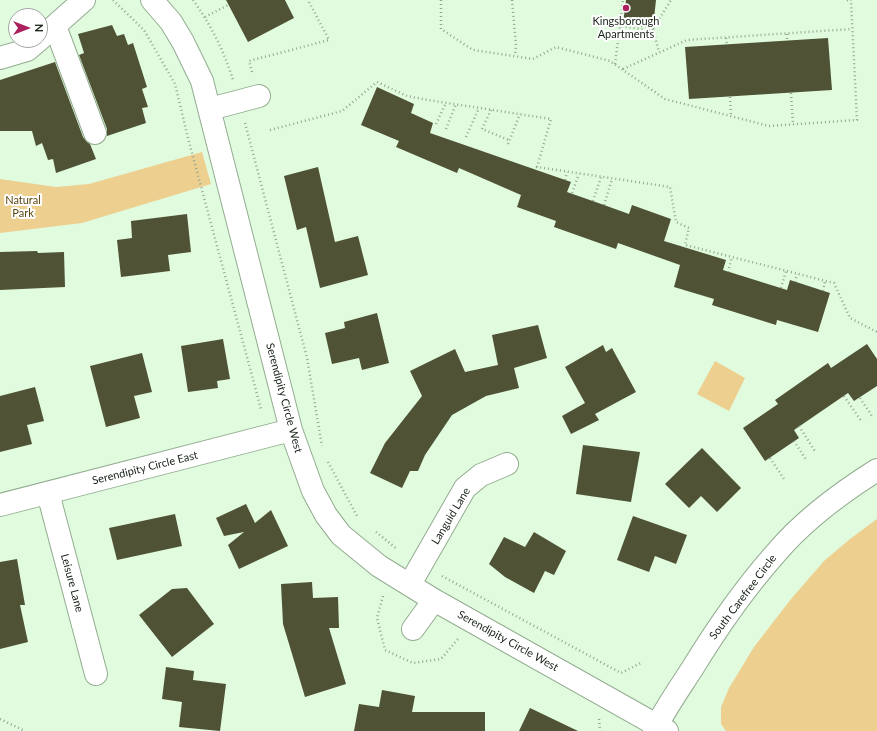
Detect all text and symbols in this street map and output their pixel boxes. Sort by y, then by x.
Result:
marker: Kingsborough Apartments [621,3,631,13]
north arrow [8,8,48,48]
place label: Kingsborough Apartments [593,14,659,40]
text: N [33,24,46,32]
park label: Natural Park [5,193,41,219]
street label: Serendipity Circle West [263,342,305,454]
street label: Serendipity Circle East [91,449,199,487]
street label: Languid Lane [429,485,473,547]
street label: Leisure Lane [58,552,86,614]
street label: South Carefree Circle [707,552,779,642]
street label: Serendipity Circle West [455,608,561,674]

